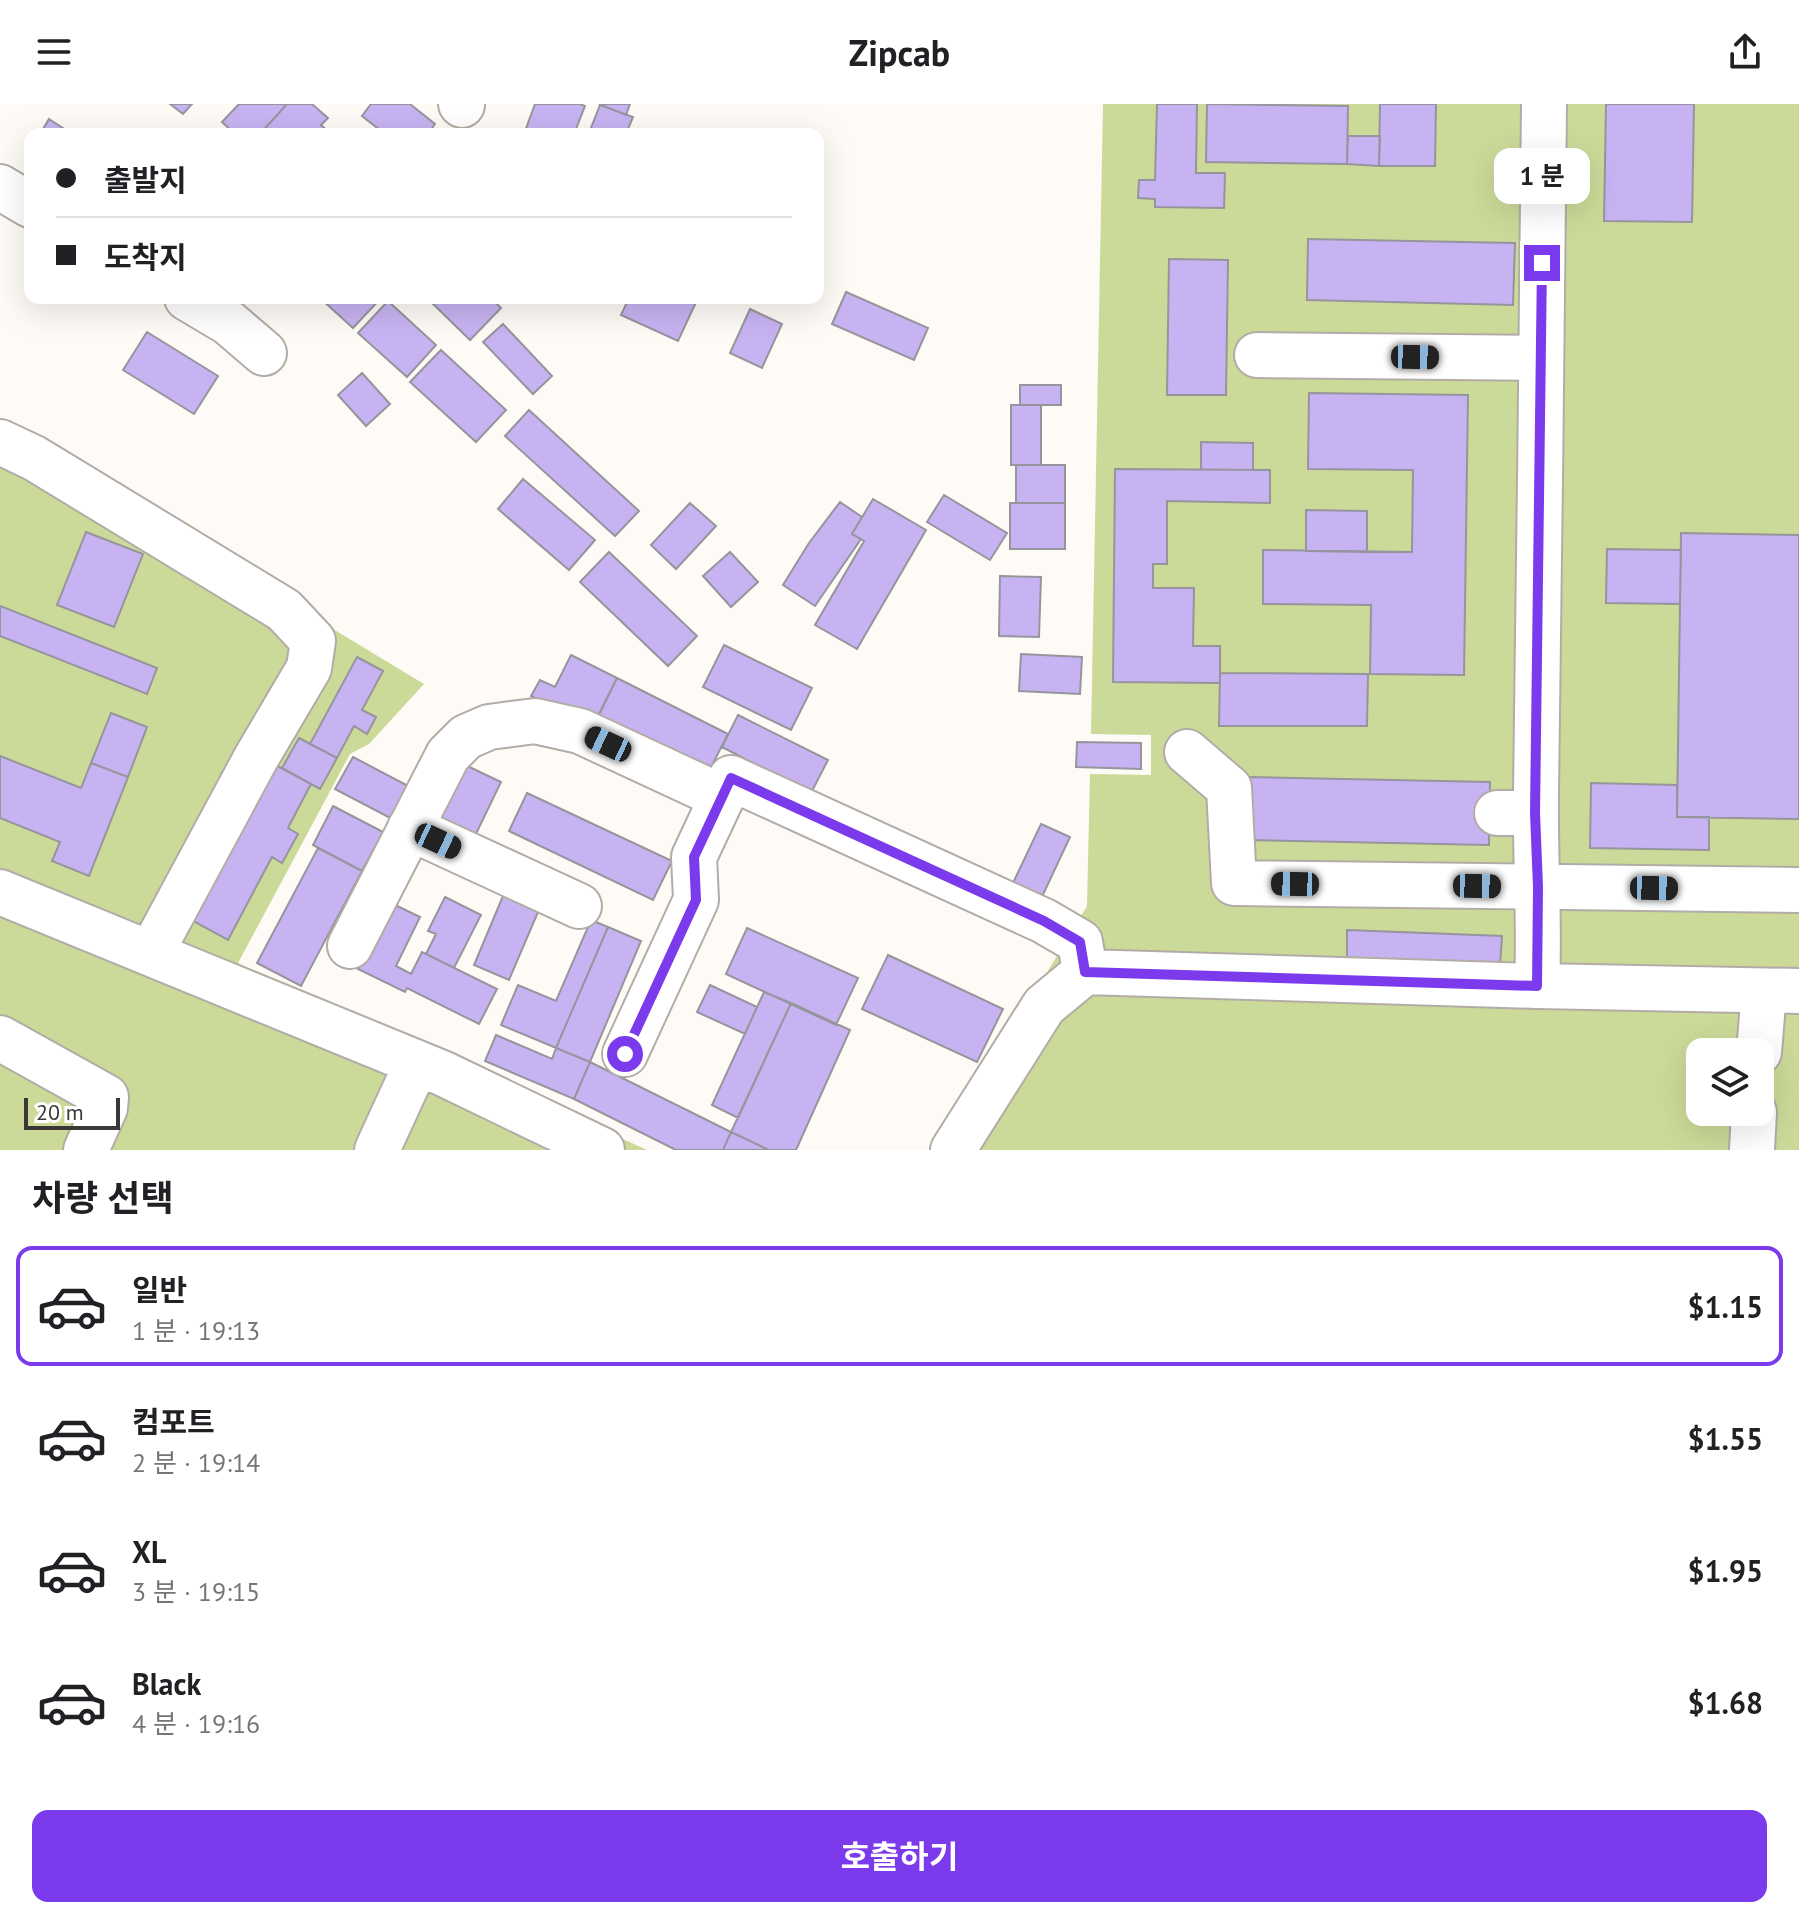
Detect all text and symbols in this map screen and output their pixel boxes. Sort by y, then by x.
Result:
text: Zipcab [849,29,950,76]
icon: menu [32,30,76,74]
icon: share [1723,30,1767,74]
callout: 1 분 [1494,147,1590,203]
text: 1 분 [1519,159,1565,192]
text: 출발지 [104,160,187,199]
text: 도착지 [104,237,187,276]
route end [1524,245,1560,281]
car [1391,345,1439,369]
car [581,723,635,765]
car [411,820,465,862]
car [1271,872,1319,896]
car [1453,874,1501,898]
car [1630,876,1678,900]
route start [607,1036,643,1072]
map controls [1686,1038,1774,1126]
button: layers [1686,1038,1774,1126]
scale bar [24,1094,120,1130]
text: 20 m [36,1098,84,1126]
text: 차량 선택 [32,1174,174,1221]
icon: car [36,1270,108,1342]
text: 일반 [132,1270,187,1309]
text: $1.15 [1688,1287,1763,1326]
text: 1 분 · 19:13 [132,1314,260,1347]
icon: car [36,1402,108,1474]
text: 컴포트 [132,1402,215,1441]
text: $1.55 [1688,1419,1763,1458]
text: 2 분 · 19:14 [132,1446,260,1479]
text: XL [132,1532,166,1571]
icon: car [36,1534,108,1606]
text: $1.95 [1688,1551,1763,1590]
text: 3 분 · 19:15 [132,1575,260,1608]
text: Black [132,1664,201,1703]
icon: car [36,1666,108,1738]
text: $1.68 [1688,1683,1763,1722]
text: 4 분 · 19:16 [132,1707,260,1740]
button: 호출하기 [32,1810,1767,1902]

